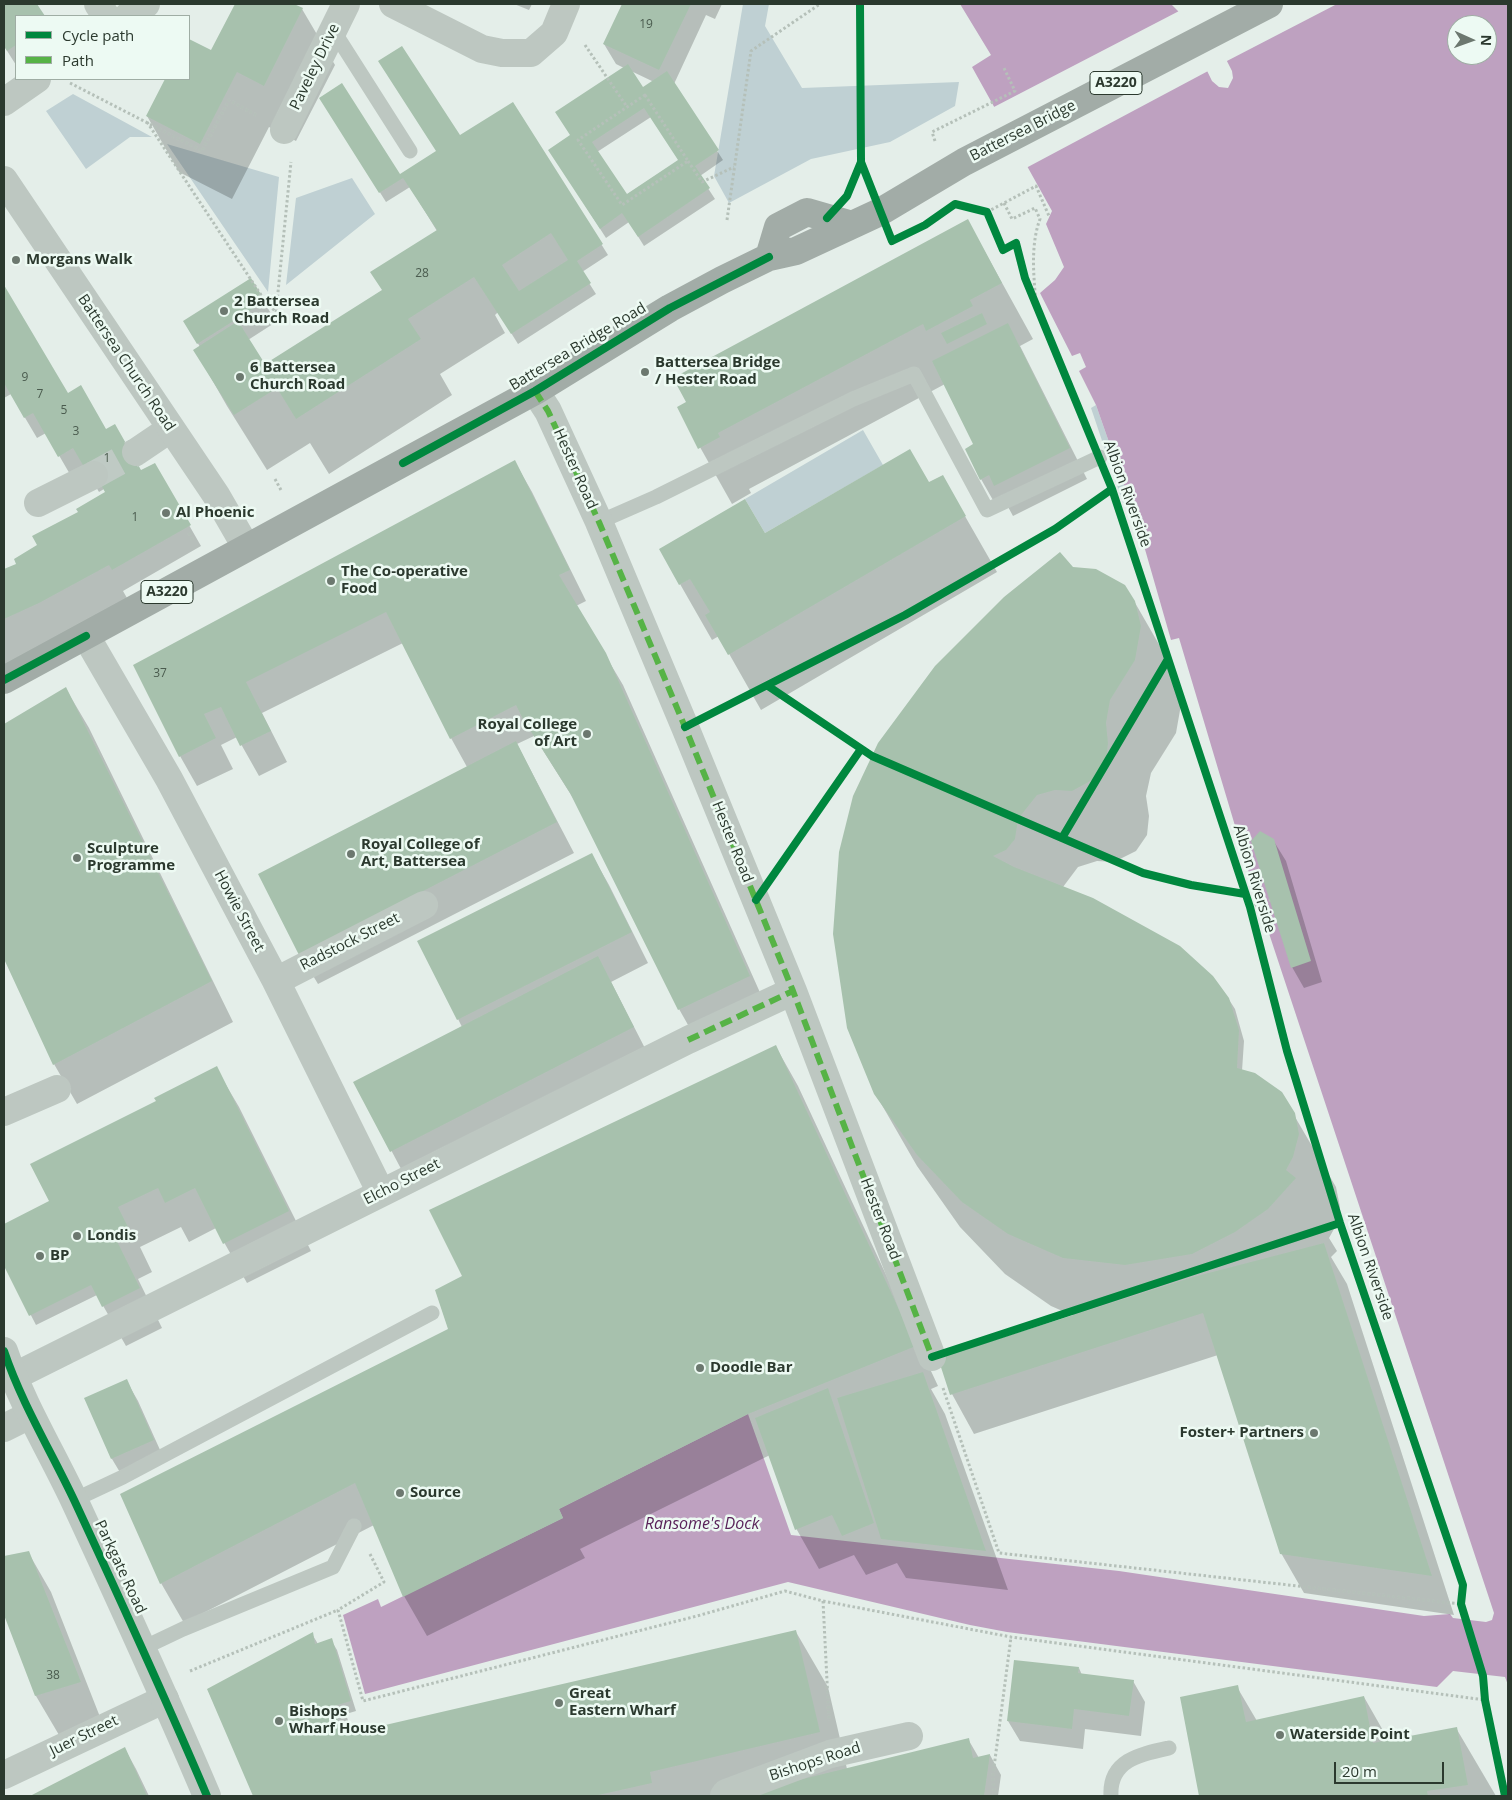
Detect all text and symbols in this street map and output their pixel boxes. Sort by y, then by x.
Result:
legend [15,15,190,80]
north arrow [1447,15,1497,65]
house number: 19 [639,18,653,32]
street label: Paveley Drive [286,21,344,113]
text: Cycle path [62,25,134,45]
text: N [1477,34,1496,47]
text: Path [62,50,94,70]
road number: A3220 [1090,72,1142,95]
street label: Battersea Bridge [967,97,1079,165]
place label: Morgans Walk [26,251,132,269]
marker: Morgans Walk [10,254,22,266]
house number: 28 [415,267,429,281]
street label: Battersea Church Road [73,291,179,435]
place label: 2 Battersea Church Road [234,293,329,328]
street label: Battersea Bridge Road [506,299,650,395]
marker: 2 Battersea Church Road [218,305,230,317]
place label: Battersea Bridge / Hester Road [655,354,780,389]
place label: 6 Battersea Church Road [250,359,345,394]
marker: Battersea Bridge / Hester Road [639,366,651,378]
house number: 9 [22,371,28,385]
marker: 6 Battersea Church Road [234,371,246,383]
house number: 7 [37,388,43,402]
house number: 5 [61,404,67,418]
house number: 3 [73,425,79,439]
street label: Hester Road [549,426,601,512]
street label: Albion Riverside [1099,438,1155,550]
house number: 1 [104,452,110,466]
place label: Al Phoenic [176,504,254,522]
marker: Al Phoenic [160,507,172,519]
house number: 1 [132,511,138,525]
place label: The Co-operative Food [341,563,468,598]
marker: The Co-operative Food [325,575,337,587]
road number: A3220 [141,580,193,604]
house number: 37 [153,667,167,681]
place label: Royal College of Art [478,716,577,751]
marker: Royal College of Art [581,728,593,740]
street label: Hester Road [708,799,756,885]
street label: Albion Riverside [1229,823,1279,935]
place label: Royal College of Art, Battersea [361,836,479,871]
place label: Sculpture Programme [87,840,175,875]
marker: Royal College of Art, Battersea [345,848,357,860]
marker: Sculpture Programme [71,852,83,864]
street label: Howie Street [210,867,268,955]
street label: Radstock Street [297,909,403,975]
street label: Elcho Street [361,1155,443,1209]
street label: Hester Road [856,1176,904,1262]
street label: Albion Riverside [1343,1211,1397,1323]
place label: Londis [87,1227,136,1245]
marker: Londis [71,1230,83,1242]
place label: BP [50,1247,69,1265]
marker: BP [34,1250,46,1262]
place label: Doodle Bar [710,1359,792,1377]
marker: Doodle Bar [694,1362,706,1374]
place label: Foster+ Partners [1180,1424,1304,1442]
marker: Foster+ Partners [1308,1427,1320,1439]
place label: Source [410,1484,461,1502]
marker: Source [394,1487,406,1499]
water label: Ransome's Dock [645,1514,759,1534]
street label: Parkgate Road [90,1517,150,1617]
house number: 38 [46,1669,60,1683]
place label: Great Eastern Wharf [569,1685,676,1720]
marker: Great Eastern Wharf [553,1697,565,1709]
place label: Bishops Wharf House [289,1703,386,1738]
street label: Juer Street [47,1712,121,1760]
marker: Bishops Wharf House [273,1715,285,1727]
place label: Waterside Point [1290,1726,1410,1744]
marker: Waterside Point [1274,1729,1286,1741]
street label: Bishops Road [767,1739,863,1785]
scale bar [1337,1752,1447,1784]
text: 20 m [1342,1761,1377,1781]

